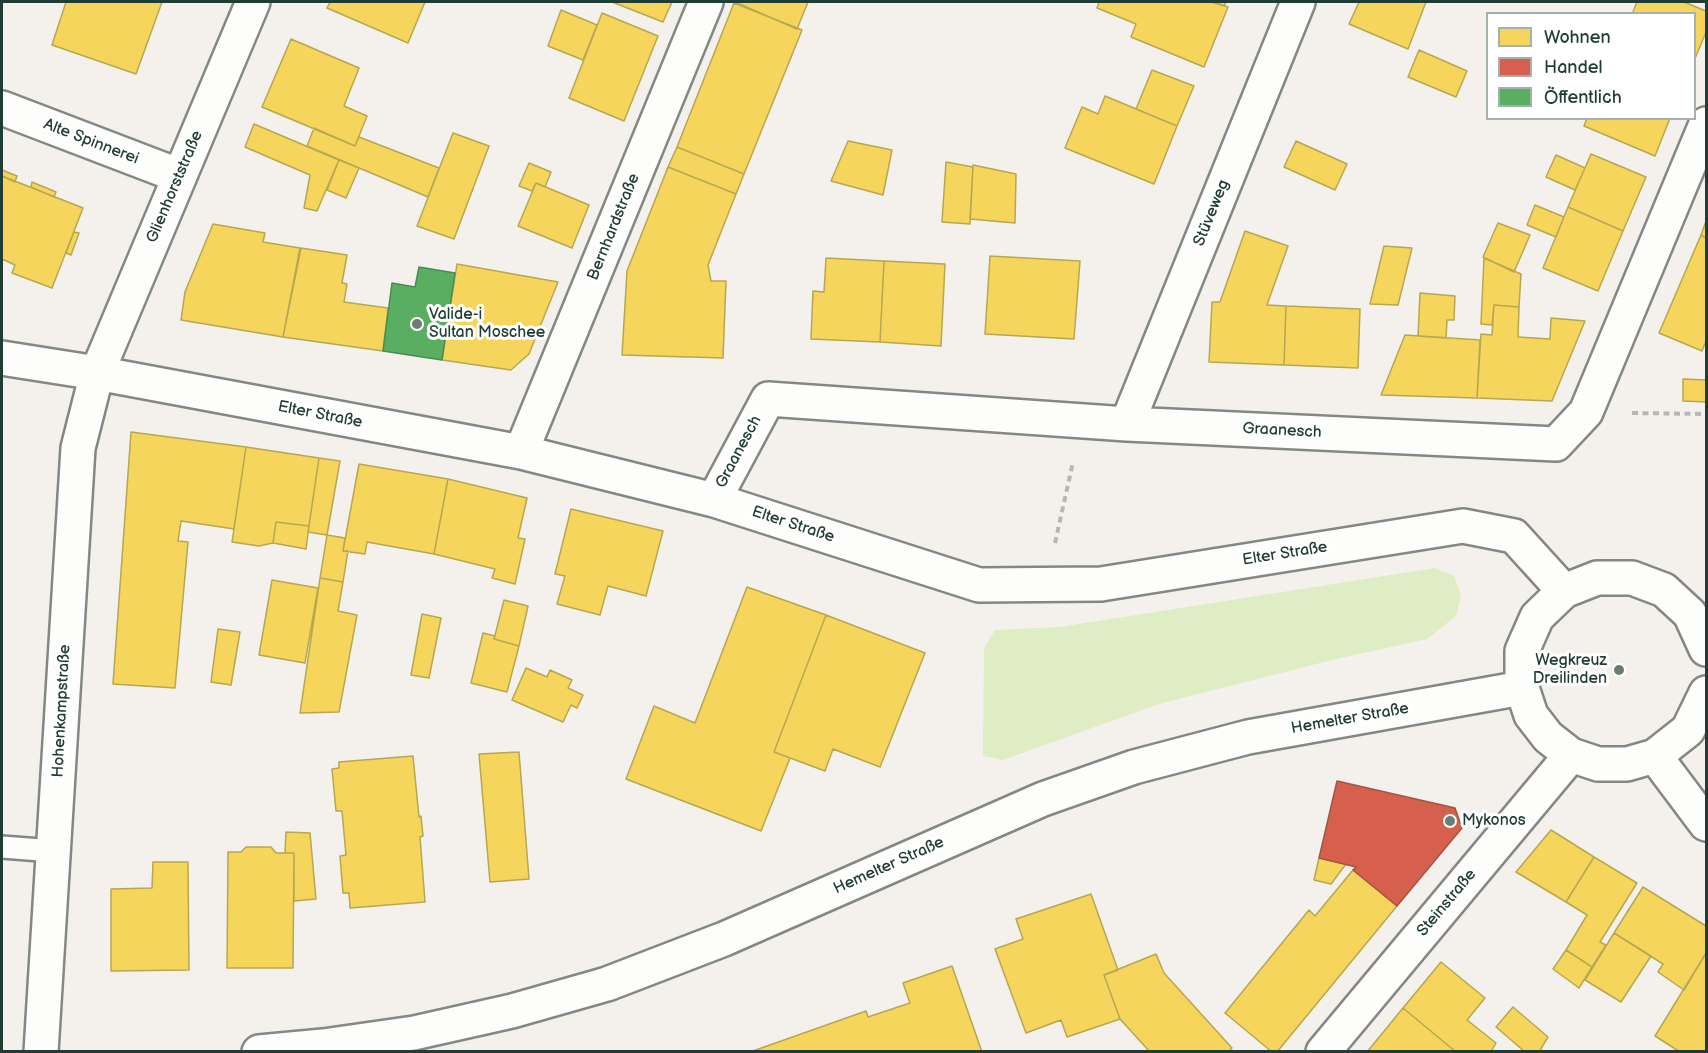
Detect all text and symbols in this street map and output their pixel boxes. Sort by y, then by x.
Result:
legend [1486,12,1696,120]
text: Wohnen [1544,27,1611,48]
text: Handel [1544,57,1603,78]
text: Öffentlich [1544,87,1622,108]
street label: Alte Spinnerei [41,115,141,169]
street label: Glienhorststraße [143,128,207,246]
street label: Bernhardstraße [584,171,644,283]
street label: Stüveweg [1190,177,1234,249]
place label: Valide-i Sultan Moschee [429,305,545,343]
marker: Valide-i Sultan Moschee [410,317,424,331]
street label: Elter Straße [276,397,364,433]
street label: Graanesch [712,412,766,492]
street label: Graanesch [1242,419,1322,443]
street label: Elter Straße [749,503,837,547]
street label: Elter Straße [1241,538,1329,570]
street label: Hohenkampstraße [49,644,75,778]
place label: Wegkreuz Dreilinden [1533,651,1607,689]
marker: Wegkreuz Dreilinden [1612,663,1626,677]
street label: Hemelter Straße [1290,699,1410,739]
place label: Mykonos [1462,811,1526,831]
marker: Mykonos [1443,814,1457,828]
street label: Hemelter Straße [831,833,947,899]
street label: Steinstraße [1413,865,1481,941]

